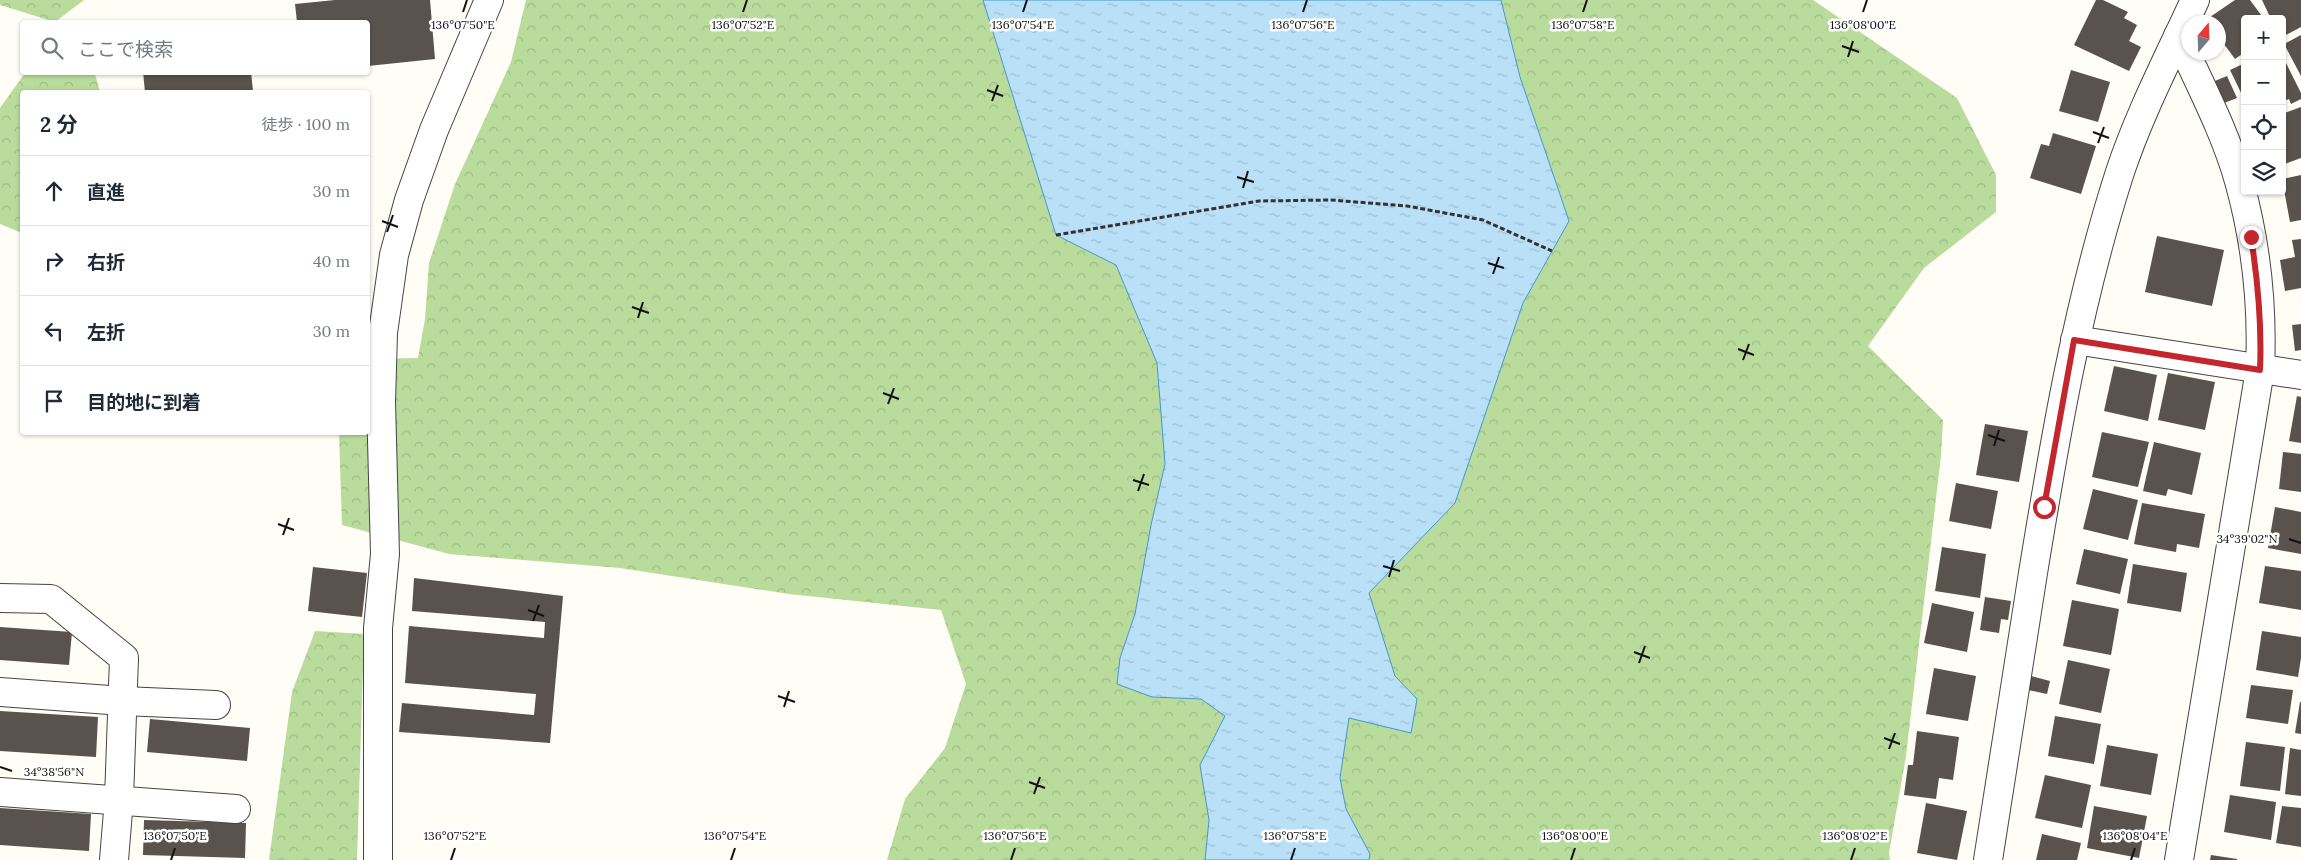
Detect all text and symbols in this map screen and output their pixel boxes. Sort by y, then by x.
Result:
north arrow [2181,15,2226,60]
map controls [2241,15,2286,195]
button: + [2241,15,2286,60]
text: 136°07'50"E [431,17,495,32]
text: 136°07'52"E [712,17,774,32]
text: 136°07'54"E [992,17,1054,32]
text: 136°07'56"E [1271,17,1335,32]
text: 136°07'58"E [1552,17,1614,32]
text: 136°08'00"E [1830,17,1896,32]
search box [20,20,370,75]
icon: search [38,34,66,62]
text: ここで検索 [78,37,173,61]
button: − [2241,60,2286,105]
button: locate [2241,105,2286,150]
text: 2 分 [40,111,78,138]
text: 徒歩 · 100 m [261,114,350,134]
button: layers [2241,150,2286,195]
icon: ahead [40,177,68,205]
text: 直進 [87,180,125,204]
text: 30 m [313,181,350,201]
route end [2240,226,2263,249]
icon: right [40,247,68,275]
text: 右折 [87,250,125,274]
text: 40 m [313,251,350,271]
icon: left [40,317,68,345]
text: 左折 [87,320,125,344]
text: 30 m [313,321,350,341]
icon: arrive [40,387,68,415]
text: 目的地に到着 [87,390,201,414]
route start [2033,496,2056,519]
text: 34°39'02"N [2216,531,2278,546]
text: 34°38'56"N [24,764,84,779]
text: 136°07'50"E [143,828,207,843]
text: 136°07'52"E [424,828,486,843]
text: 136°07'54"E [704,828,766,843]
text: 136°07'56"E [983,828,1047,843]
text: 136°07'58"E [1264,828,1326,843]
text: 136°08'00"E [1542,828,1608,843]
text: 136°08'02"E [1823,828,1887,843]
text: 136°08'04"E [2103,828,2167,843]

